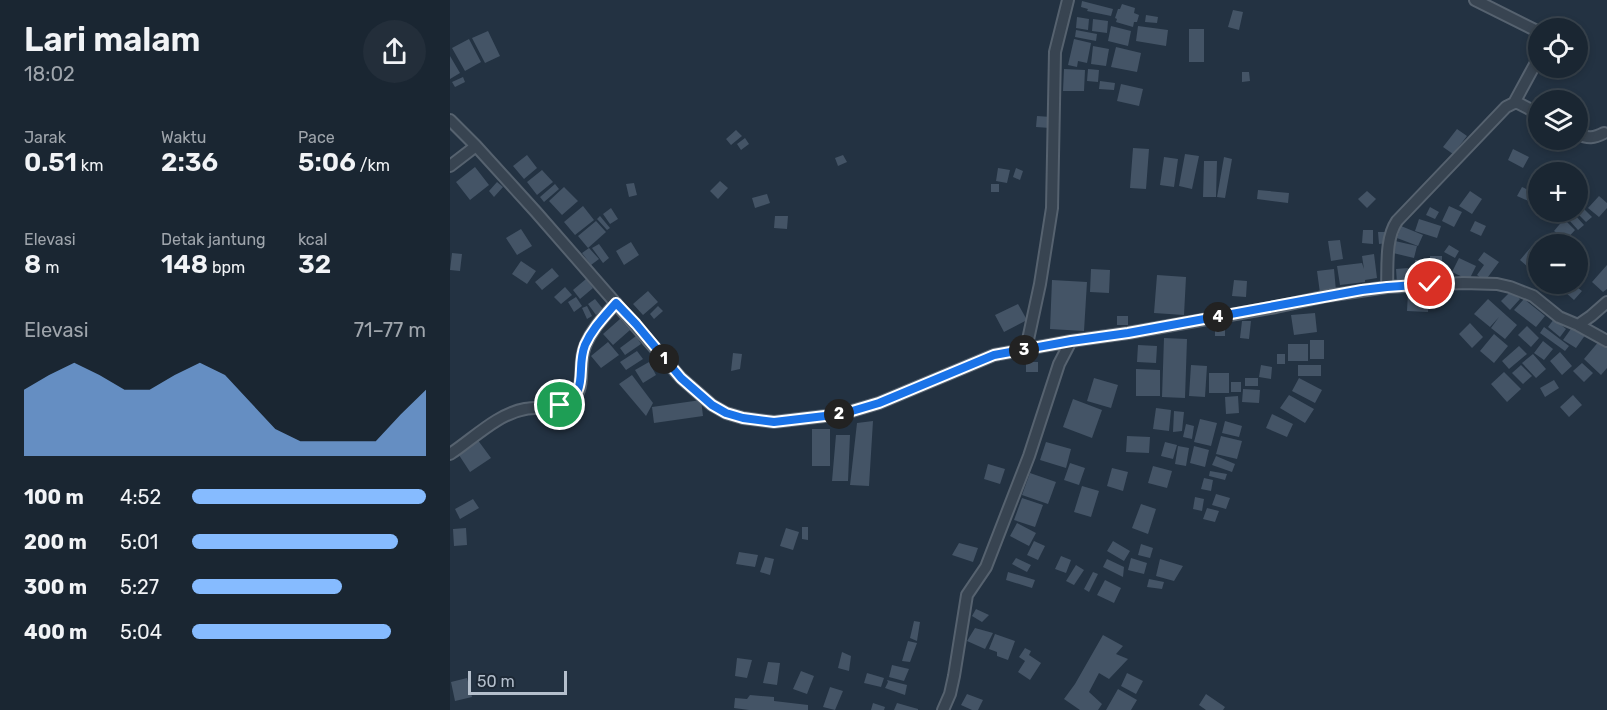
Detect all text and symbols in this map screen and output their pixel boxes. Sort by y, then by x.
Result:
map controls [1528,18,1588,294]
button: locate [1528,18,1588,78]
text: Lari malam [24,20,201,59]
button: share [363,20,426,83]
text: 18:02 [24,62,75,86]
button: layers [1528,90,1588,150]
text: Jarak [24,128,66,147]
text: Waktu [161,128,206,147]
text: Pace [298,128,335,147]
text: 0.51 [24,147,77,178]
text: 2:36 [161,147,218,178]
text: 5:06 [298,147,356,178]
text: km [77,156,103,175]
text: /km [356,156,390,175]
button: + [1528,162,1588,222]
text: Elevasi [24,230,76,249]
text: Detak jantung [161,230,266,249]
text: kcal [298,230,327,249]
button: − [1528,234,1588,294]
text: 8 [24,249,41,280]
text: 148 [161,249,208,280]
text: 32 [298,249,331,280]
text: m [41,258,59,277]
text: bpm [208,258,245,277]
pin [1404,258,1455,309]
icon: check [1413,267,1446,300]
pin: 4 [1203,302,1233,332]
text: 4 [1213,307,1223,326]
text: Elevasi [24,318,89,342]
text: 71–77 m [354,318,426,342]
pin: 3 [1009,335,1039,365]
text: 3 [1019,340,1029,359]
pin: 1 [649,344,679,374]
text: 1 [660,349,668,368]
pin [534,379,585,430]
icon: arrive [543,388,576,421]
pin: 2 [824,399,854,429]
text: 2 [834,404,844,423]
text: 100 m [24,485,84,509]
text: 4:52 [120,485,161,509]
text: 200 m [24,530,87,554]
text: 5:01 [120,530,158,554]
text: 300 m [24,575,87,599]
text: 5:27 [120,575,159,599]
text: 400 m [24,620,87,644]
text: 5:04 [120,620,162,644]
scale bar [468,668,567,696]
text: 50 m [477,672,515,691]

